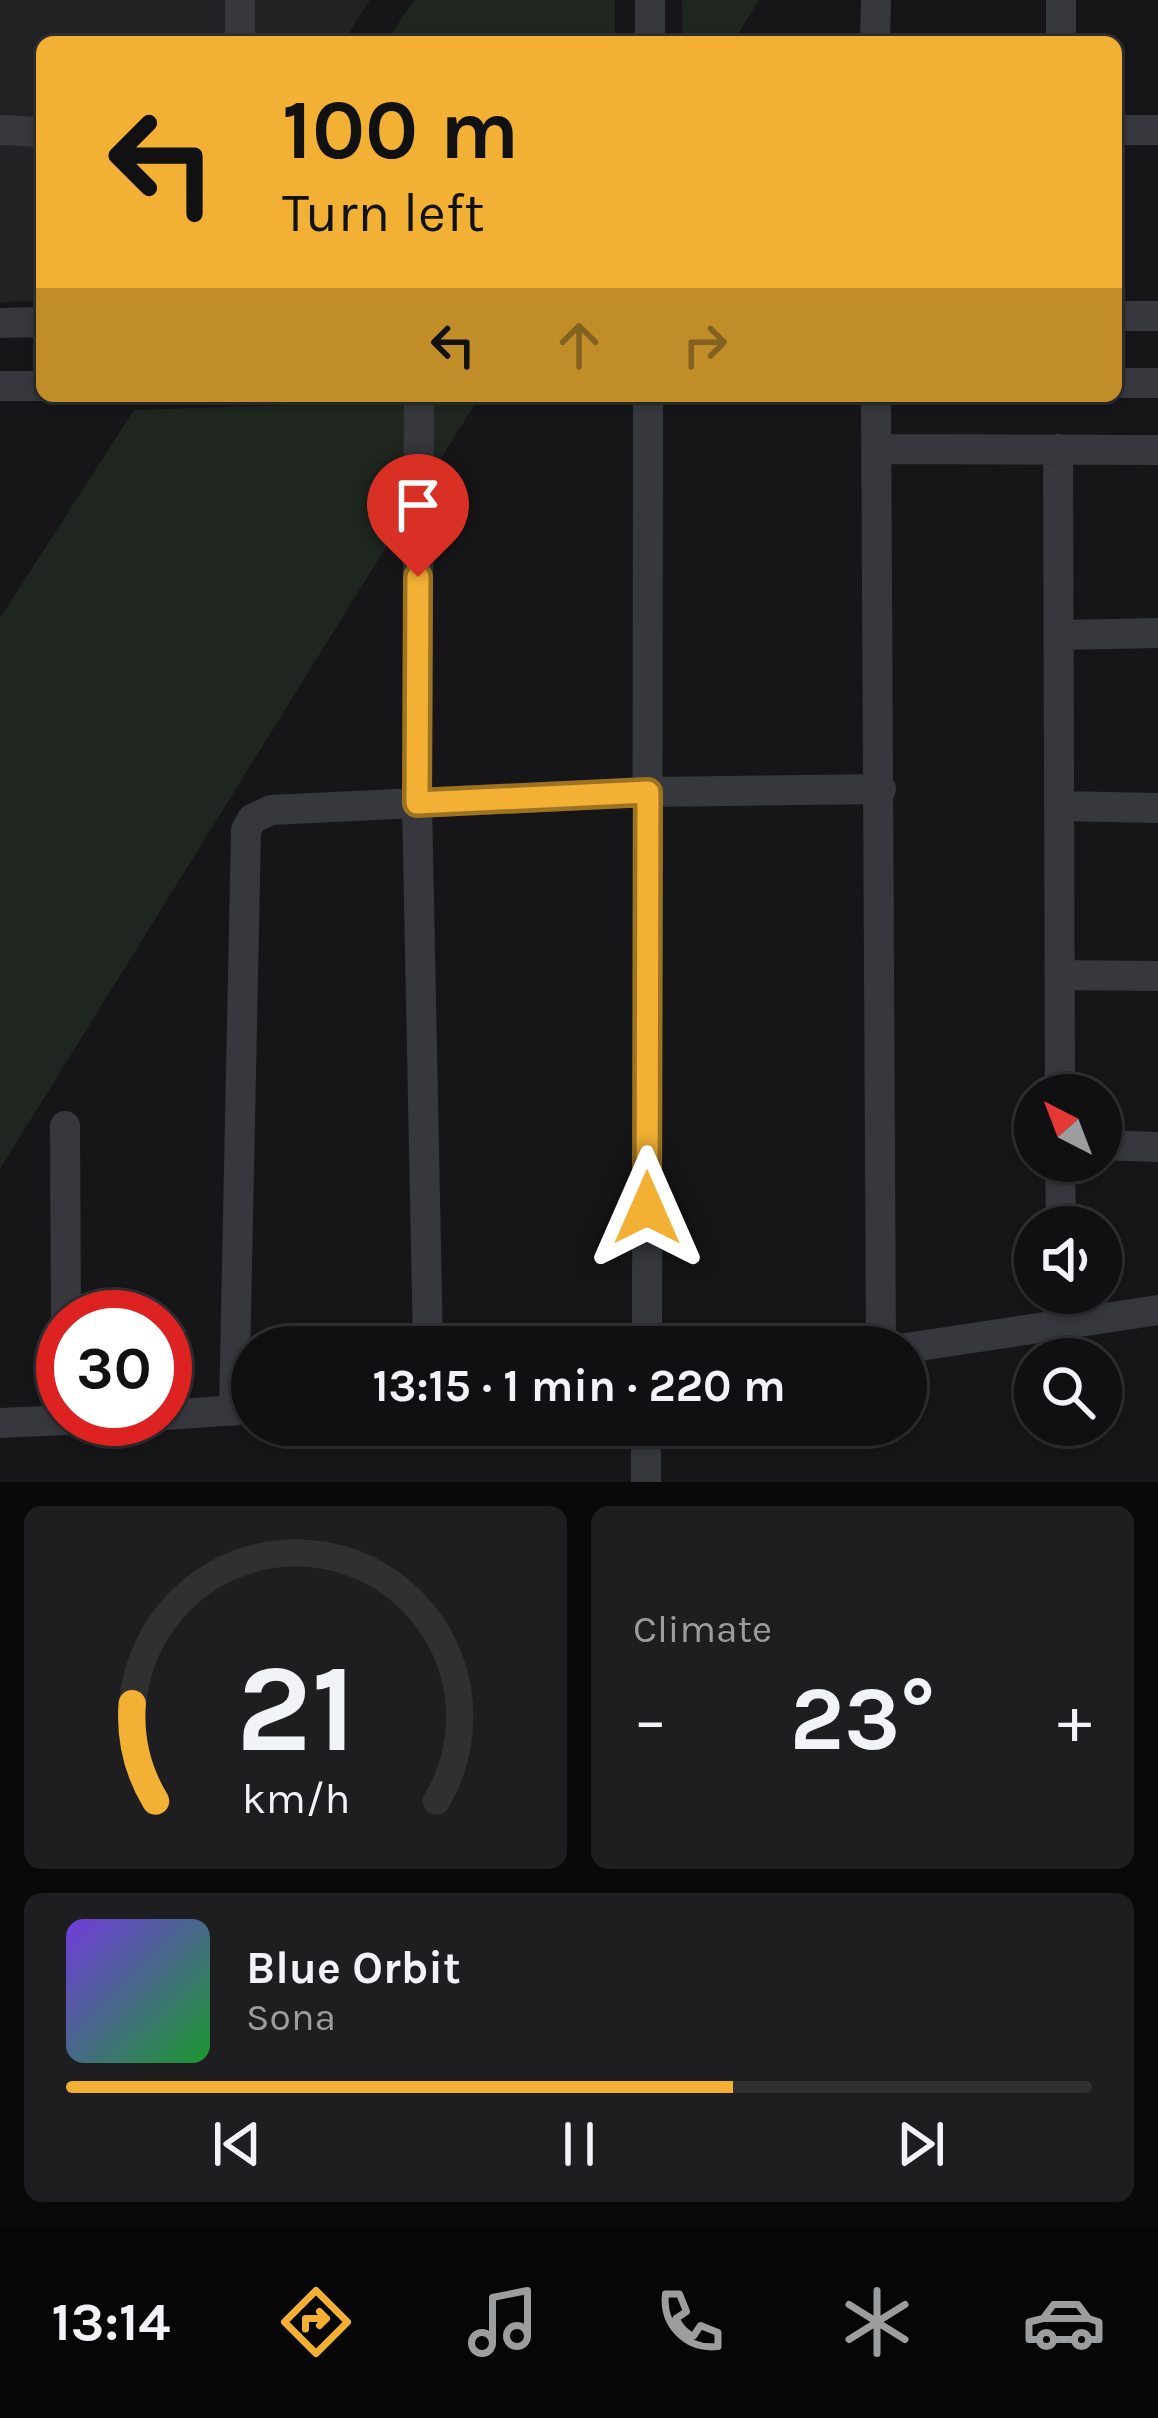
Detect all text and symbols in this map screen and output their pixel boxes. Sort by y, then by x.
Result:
text: 100 m [282,81,519,179]
icon: left [84,84,240,240]
text: Turn left [282,181,485,245]
icon: left [420,312,486,378]
icon: ahead [546,312,612,378]
icon: right [672,312,738,378]
pin [367,454,469,577]
icon: arrive [385,472,451,538]
north arrow [1014,1074,1122,1182]
map controls [1014,1074,1122,1446]
position arrow [584,1145,710,1271]
button: sound [1014,1206,1122,1314]
speed limit sign: 30 [36,1290,192,1446]
button: search [1014,1338,1122,1446]
text: 13:15 · 1 min · 220 m [372,1360,786,1412]
text: Climate [633,1606,772,1652]
text: 21 [235,1636,355,1781]
text: 23° [790,1666,935,1772]
text: − [633,1681,668,1759]
text: + [1057,1681,1092,1759]
text: km/h [241,1773,350,1823]
text: Blue Orbit [246,1942,461,1994]
text: Sona [246,1994,336,2040]
icon: previous [204,2111,270,2177]
icon: pause [546,2111,612,2177]
icon: next [888,2111,954,2177]
icon: directions [274,2280,358,2364]
icon: music [461,2280,545,2364]
icon: phone [648,2280,732,2364]
icon: climate [835,2280,919,2364]
icon: car [1022,2280,1106,2364]
text: 13:14 [52,2290,170,2354]

